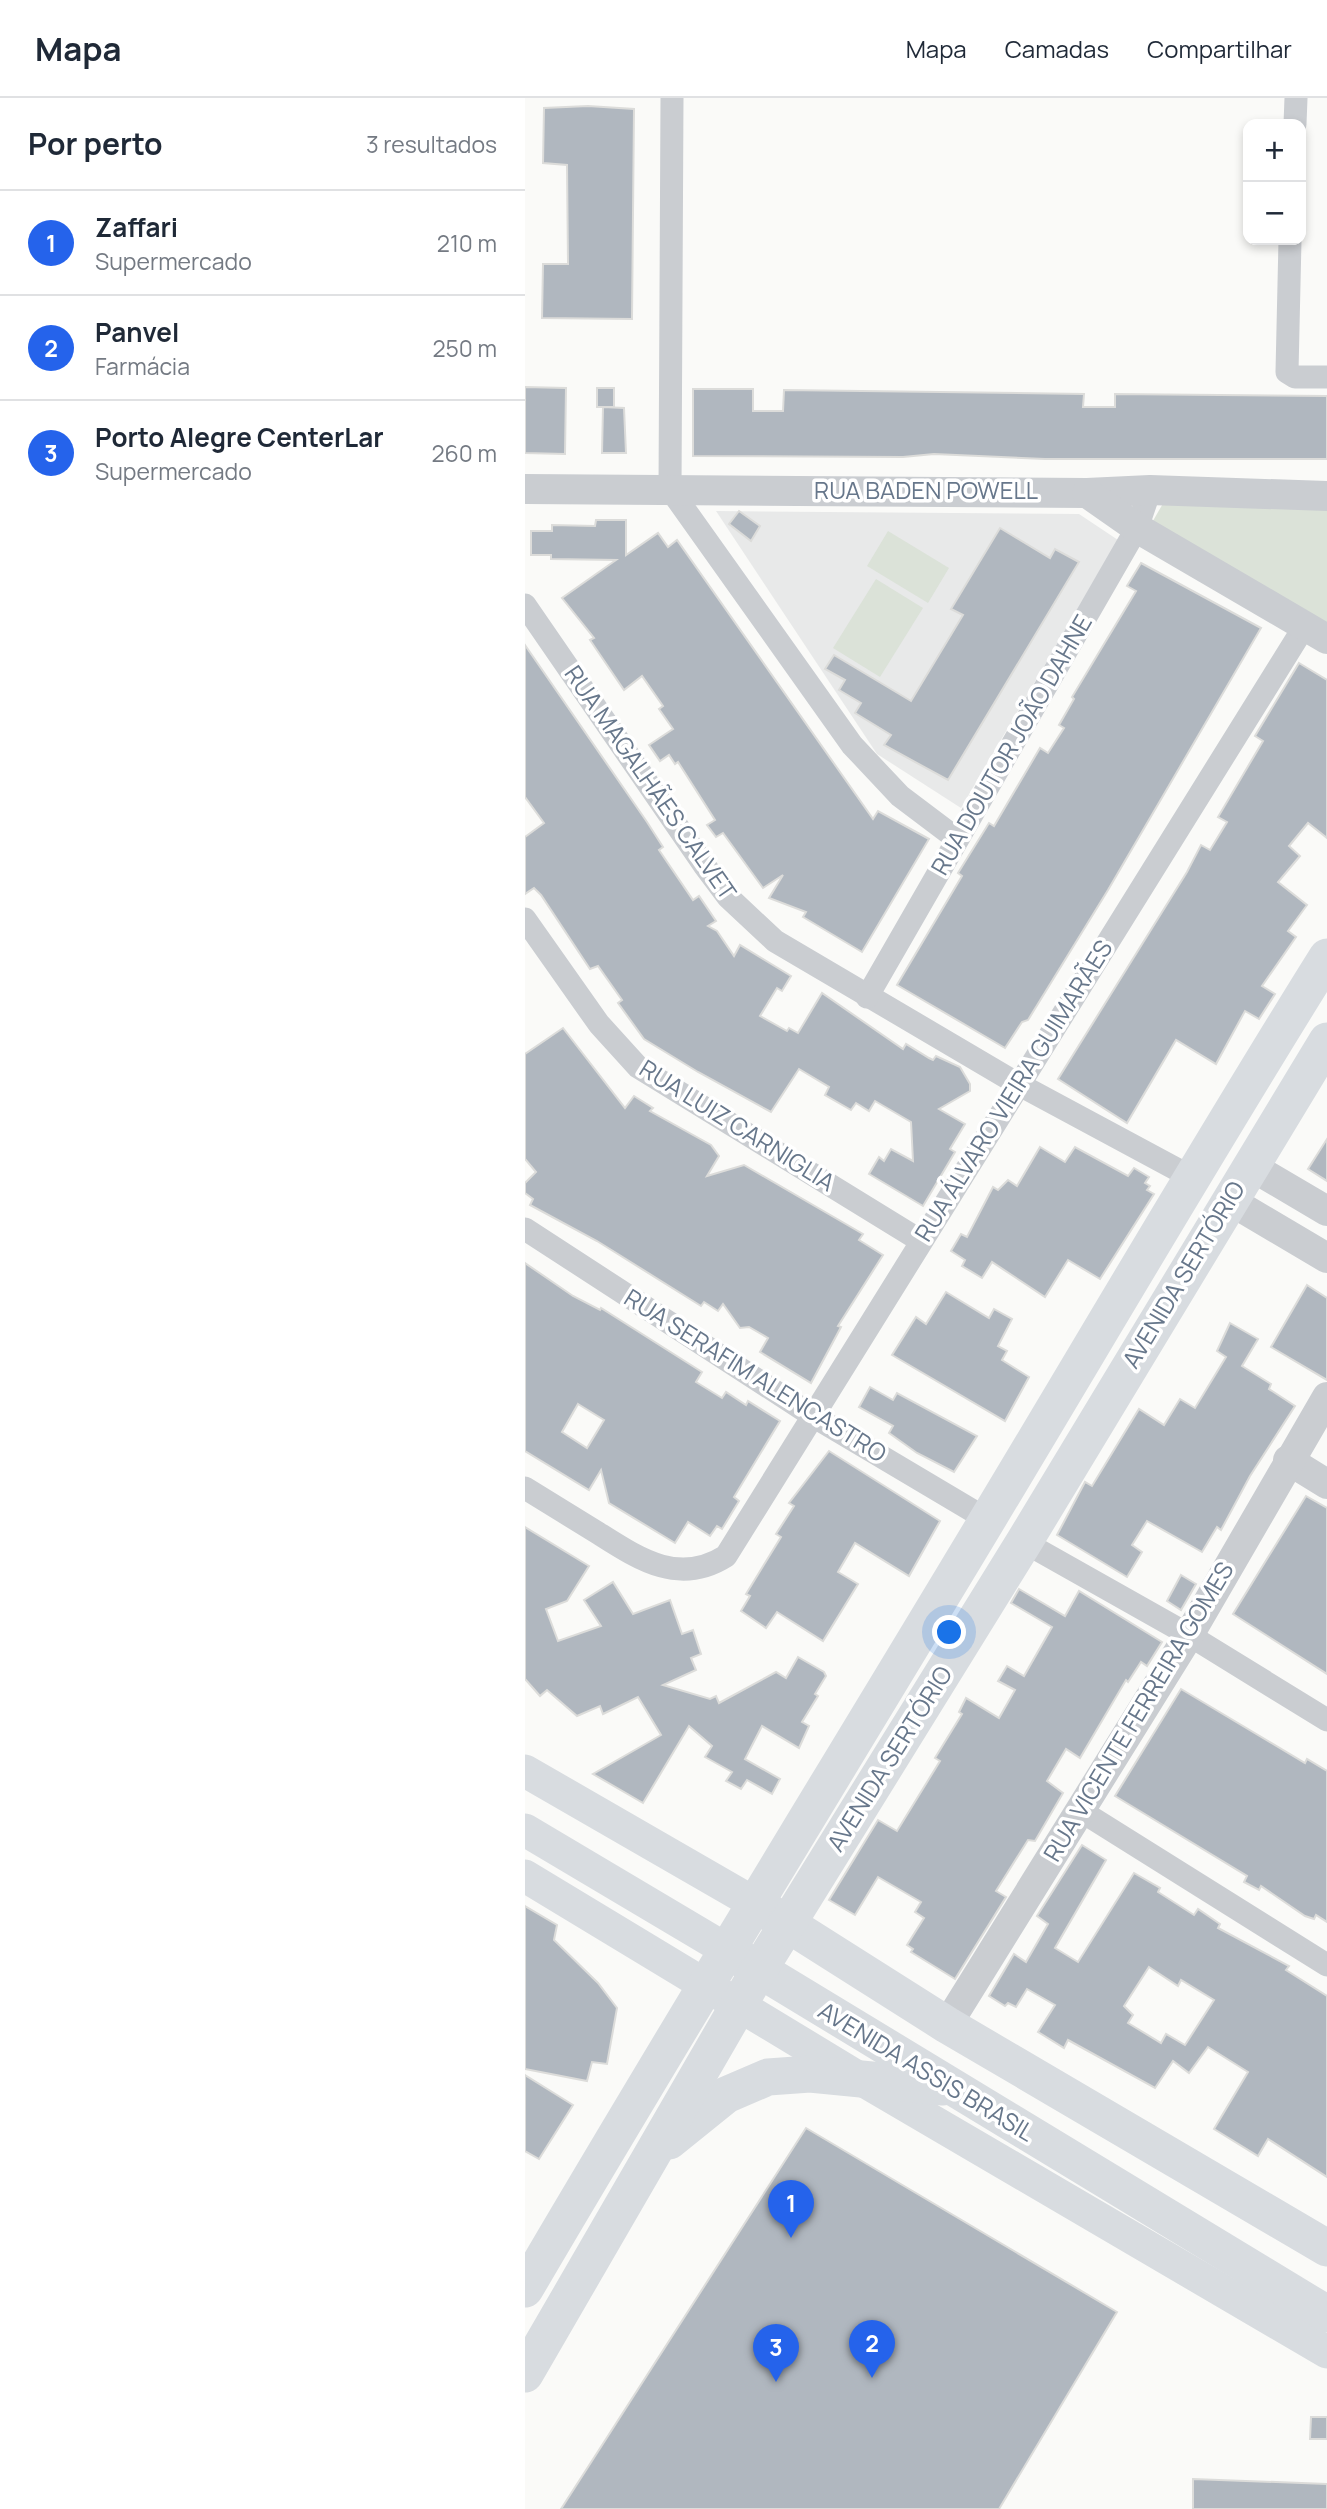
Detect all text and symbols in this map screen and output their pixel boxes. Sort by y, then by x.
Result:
text: Mapa [35,26,122,71]
text: Mapa [906,32,967,65]
text: Camadas [1005,32,1109,65]
text: Compartilhar [1147,32,1292,65]
map controls [1243,119,1306,245]
button: + [1243,119,1306,182]
text: Por perto [28,123,163,164]
text: 3 resultados [366,128,497,160]
button: − [1243,182,1306,245]
text: Zaffari [95,209,178,245]
text: 1 [46,227,56,259]
text: 210 m [437,227,497,259]
text: Supermercado [95,245,252,277]
text: Panvel [95,314,179,350]
text: 2 [44,332,58,364]
text: 250 m [432,332,497,364]
text: Farmácia [95,350,190,382]
text: Porto Alegre CenterLar [95,419,384,455]
text: 3 [44,437,58,469]
text: 260 m [431,437,497,469]
text: Supermercado [95,455,252,487]
street label: RUA BADEN POWELL [814,473,1038,506]
street label: RUA DOUTOR JOÃO DAHNE [923,608,1099,880]
street label: RUA MAGALHÃES CALVET [558,658,745,906]
street label: RUA ÁLVARO VIEIRA GUIMARÃES [906,933,1119,1247]
street label: RUA LUIZ CARNIGLIA [634,1051,842,1198]
street label: AVENIDA SERTÓRIO [1114,1175,1252,1374]
street label: RUA SERAFIM ALENCASTRO [618,1280,893,1469]
street label: RUA VICENTE FERREIRA GOMES [1035,1555,1240,1867]
your location [932,1615,966,1649]
street label: AVENIDA SERTÓRIO [818,1659,959,1857]
street label: AVENIDA ASSIS BRASIL [813,1993,1041,2148]
pin: 1 [768,2180,814,2238]
pin: 2 [849,2320,895,2378]
pin: 3 [753,2324,799,2382]

